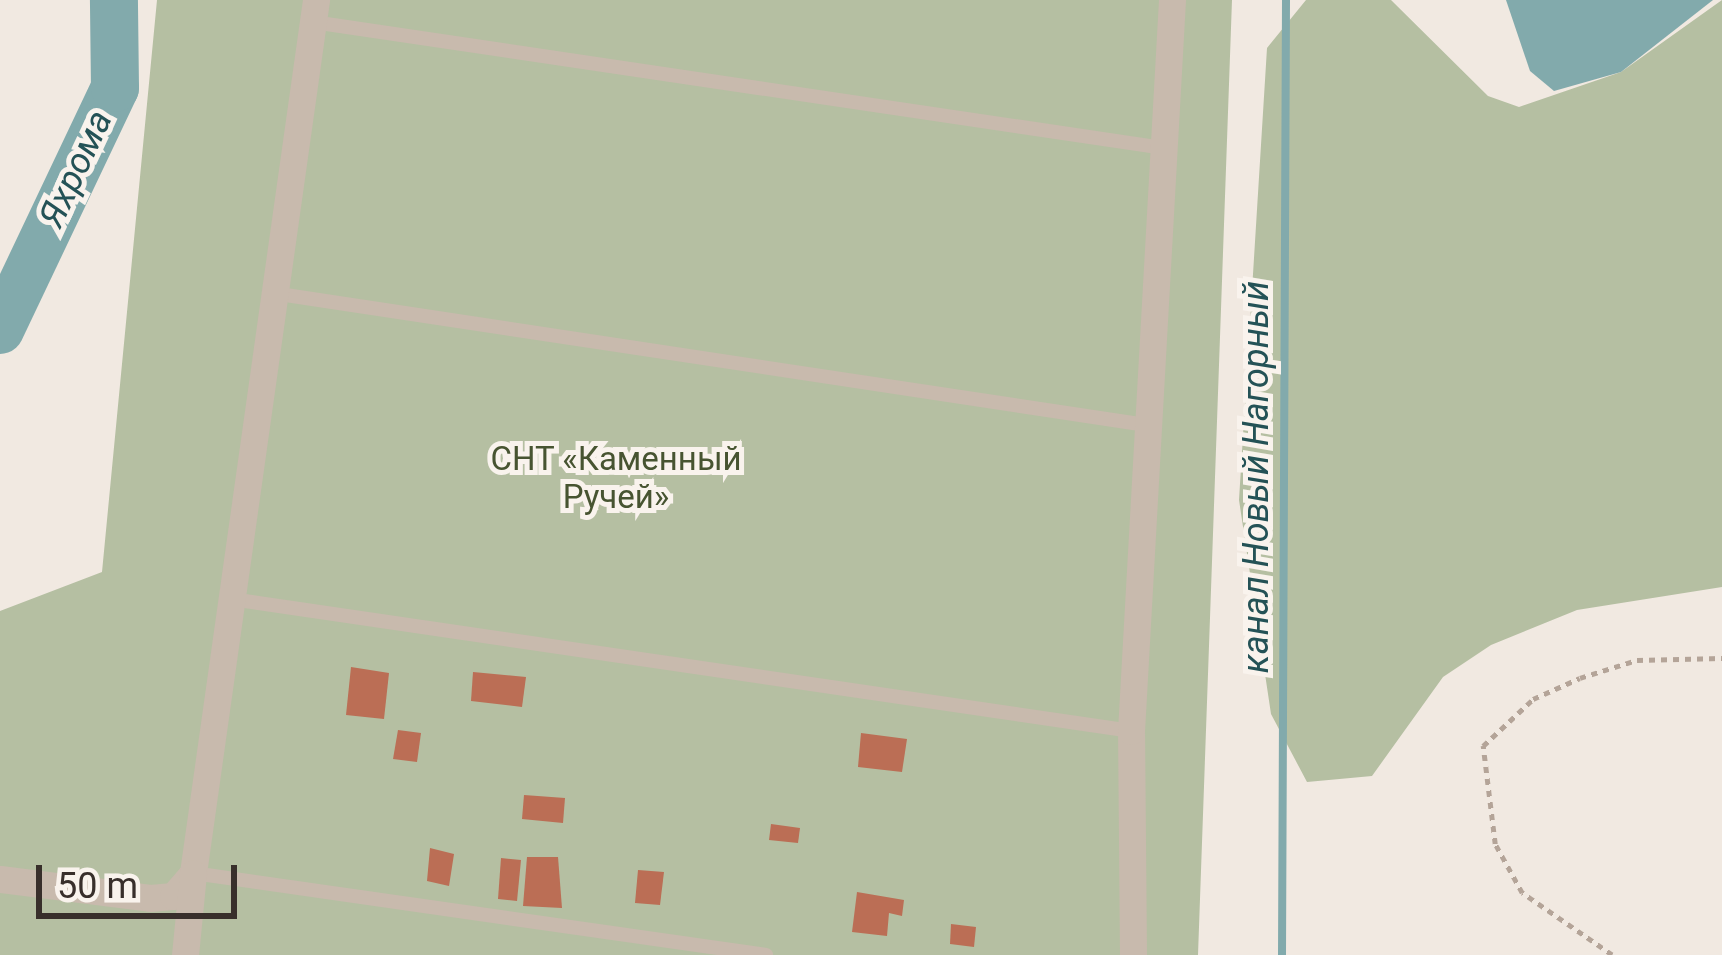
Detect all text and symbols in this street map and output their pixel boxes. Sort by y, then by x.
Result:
water label: Яхрома [30,104,122,234]
water label: канал Новый Нагорный [1235,281,1279,673]
park label: СНТ «Каменный Ручей» [490,439,742,517]
scale bar [42,841,243,915]
text: 50 m [57,865,138,907]

